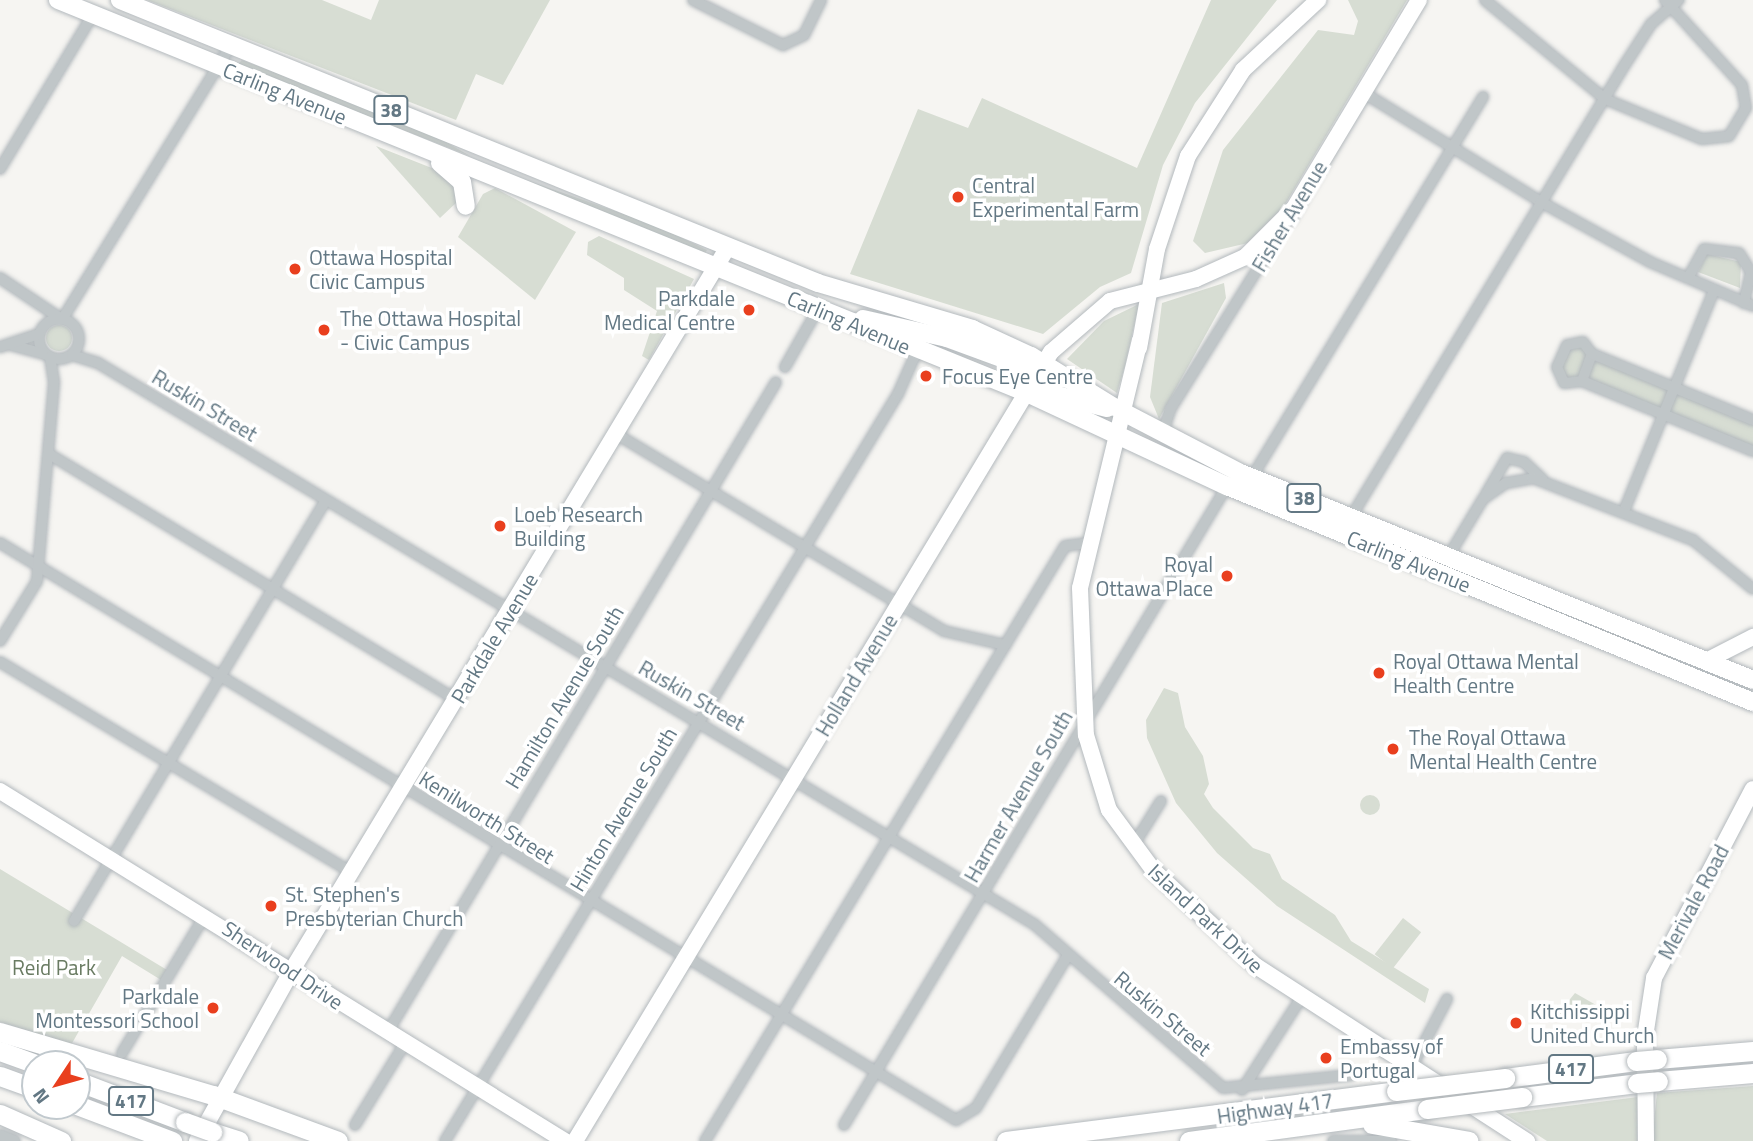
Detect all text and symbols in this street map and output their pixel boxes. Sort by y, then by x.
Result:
street label: Carling Avenue [220,57,350,129]
road number: 38 [372,94,410,125]
street label: Fisher Avenue [1246,156,1332,276]
place label: Central Experimental Farm [972,172,1139,222]
marker: Central Experimental Farm [950,189,966,205]
place label: Ottawa Hospital Civic Campus [309,244,452,294]
marker: Ottawa Hospital Civic Campus [287,261,303,277]
place label: Parkdale Medical Centre [604,285,735,335]
street label: Carling Avenue [784,285,914,359]
marker: Parkdale Medical Centre [741,302,757,318]
place label: The Ottawa Hospital - Civic Campus [340,305,521,355]
marker: The Ottawa Hospital - Civic Campus [314,320,334,340]
place label: Focus Eye Centre [942,363,1093,389]
street label: Ruskin Street [148,364,262,446]
marker: Focus Eye Centre [916,366,936,386]
road number: 38 [1285,482,1323,513]
place label: Loeb Research Building [514,501,643,551]
marker: Loeb Research Building [492,518,508,534]
street label: Carling Avenue [1344,525,1474,597]
place label: Royal Ottawa Place [1095,551,1213,601]
street label: Parkdale Avenue [445,568,543,708]
marker: Royal Ottawa Place [1219,568,1235,584]
street label: Hamilton Avenue South [499,601,629,793]
street label: Holland Avenue [810,609,902,741]
place label: Royal Ottawa Mental Health Centre [1393,648,1579,698]
street label: Ruskin Street [634,654,750,736]
marker: Royal Ottawa Mental Health Centre [1371,665,1387,681]
street label: Harmer Avenue South [958,705,1078,887]
street label: Hinton Avenue South [564,722,682,896]
place label: The Royal Ottawa Mental Health Centre [1409,724,1597,774]
marker: The Royal Ottawa Mental Health Centre [1383,739,1403,759]
street label: Kenilworth Street [415,765,559,869]
street label: Merivale Road [1652,840,1734,964]
street label: Island Park Drive [1143,858,1269,978]
place label: St. Stephen's Presbyterian Church [285,881,463,931]
marker: St. Stephen's Presbyterian Church [263,898,279,914]
street label: Sherwood Drive [218,915,348,1015]
park label: Reid Park [12,954,96,980]
street label: Ruskin Street [1110,965,1216,1061]
place label: Parkdale Montessori School [35,983,199,1033]
place label: Kitchissippi United Church [1530,998,1654,1048]
marker: Parkdale Montessori School [205,1000,221,1016]
marker: Kitchissippi United Church [1508,1015,1524,1031]
place label: Embassy of Portugal [1340,1033,1443,1083]
north arrow [21,1050,91,1120]
marker: Embassy of Portugal [1318,1050,1334,1066]
road number: 417 [1546,1054,1596,1084]
text: N [25,1083,56,1110]
road number: 417 [106,1086,156,1116]
street label: Highway 417 [1215,1087,1335,1129]

